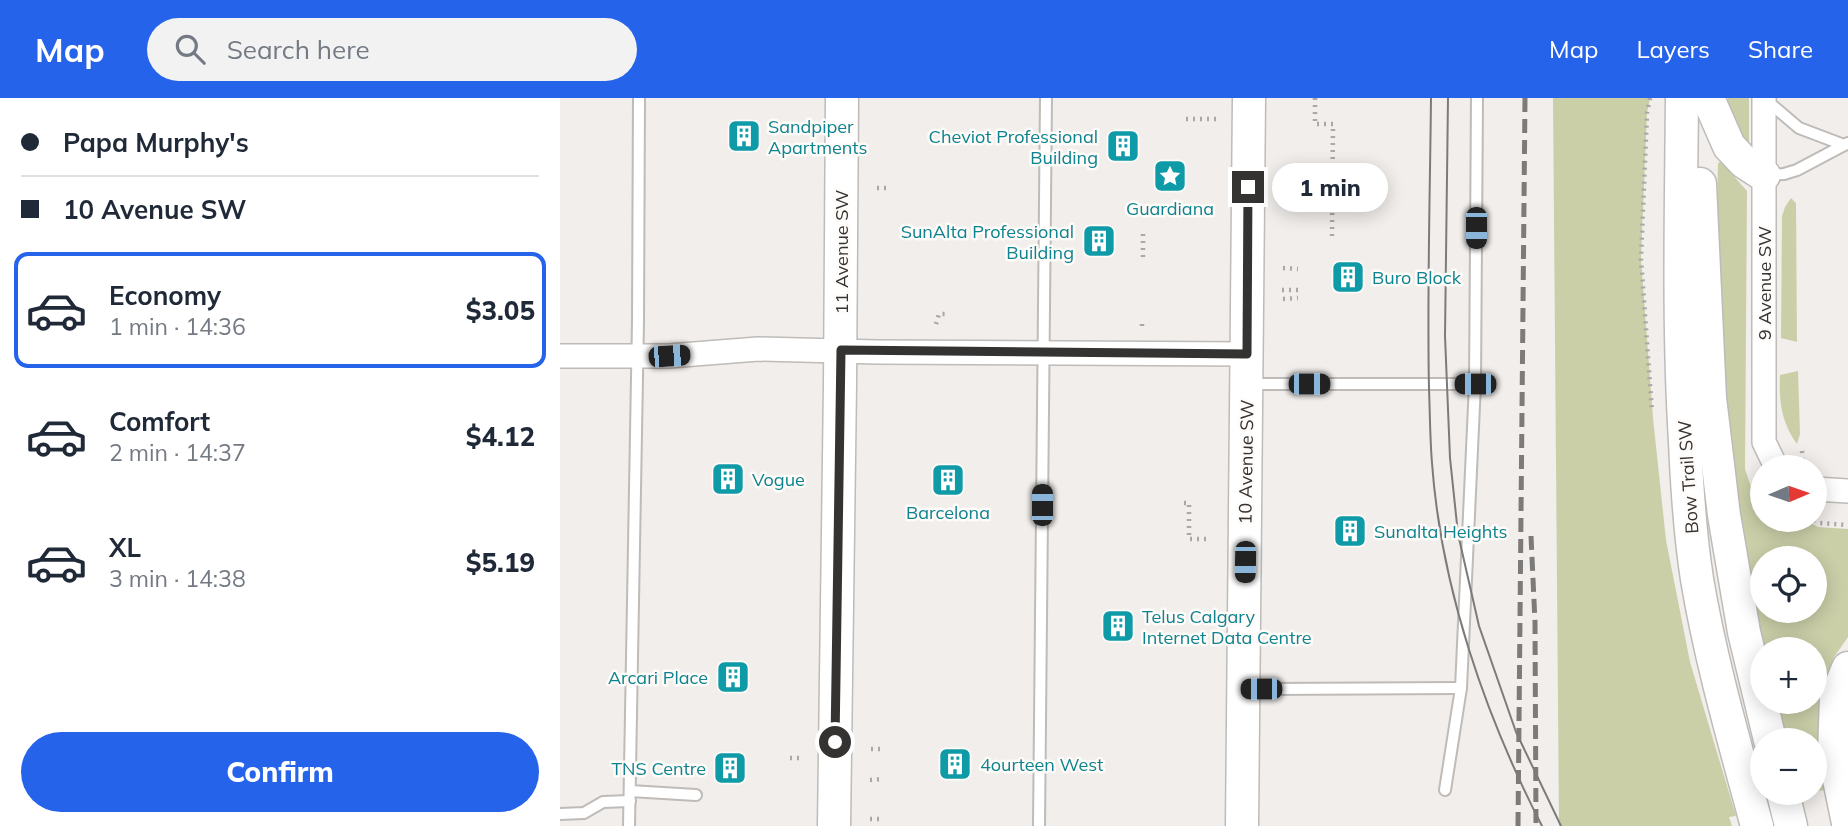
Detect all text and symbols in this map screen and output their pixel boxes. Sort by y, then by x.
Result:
search box [147,18,637,81]
text: Map [35,29,105,70]
icon: search [171,30,209,68]
text: Search here [227,33,370,66]
text: Map [1549,34,1598,64]
text: Layers [1636,34,1710,64]
text: Share [1748,34,1813,64]
place label: Sandpiper Apartments [768,115,868,159]
building icon: Sandpiper Apartments [725,117,763,155]
place label: Cheviot Professional Building [929,125,1098,169]
text: Papa Murphy's [63,126,249,159]
building icon: Cheviot Professional Building [1104,127,1142,165]
place icon: Guardiana [1151,157,1189,195]
callout: 1 min [1272,162,1388,212]
route end [1232,171,1264,203]
text: 1 min [1299,173,1361,202]
street label: 11 Avenue SW [830,190,853,314]
text: 10 Avenue SW [63,193,246,226]
place label: Guardiana [1126,197,1214,220]
car [1466,207,1487,249]
place label: SunAlta Professional Building [901,220,1074,264]
building icon: SunAlta Professional Building [1080,222,1118,260]
street label: 9 Avenue SW [1753,226,1776,340]
building icon: Buro Block [1329,258,1367,296]
place label: Buro Block [1372,266,1462,289]
icon: car [25,279,88,342]
text: Economy [109,279,221,312]
text: $3.05 [466,294,535,327]
text: 1 min · 14:36 [109,312,246,341]
car [648,344,691,368]
car [1289,374,1331,395]
car [1455,374,1497,395]
street label: 10 Avenue SW [1233,399,1259,525]
icon: car [25,405,88,468]
text: Comfort [109,405,210,438]
street label: Bow Trail SW [1673,419,1703,535]
text: $4.12 [466,420,535,453]
text: 2 min · 14:37 [109,438,246,467]
north arrow [1750,455,1827,532]
map controls [1750,455,1827,805]
building icon: Vogue [709,460,747,498]
building icon: Barcelona [929,461,967,499]
place label: Vogue [752,468,805,491]
car [1032,484,1053,526]
place label: Barcelona [906,501,990,524]
building icon: Sunalta Heights [1331,512,1369,550]
place label: Sunalta Heights [1374,520,1508,543]
icon: car [25,531,88,594]
text: XL [109,531,141,564]
car [1235,541,1256,583]
text: $5.19 [466,546,535,579]
button: locate [1750,546,1827,623]
text: 3 min · 14:38 [109,564,246,593]
place label: Telus Calgary Internet Data Centre [1142,605,1312,649]
building icon: Telus Calgary Internet Data Centre [1099,607,1137,645]
button: + [1750,637,1827,714]
building icon: Arcari Place [714,658,752,696]
place label: Arcari Place [608,666,708,689]
car [1241,679,1283,700]
route start [819,726,851,758]
button: − [1750,728,1827,805]
button: Confirm [21,732,539,812]
building icon: 4ourteen West [936,745,974,783]
building icon: TNS Centre [711,749,749,787]
place label: 4ourteen West [980,753,1103,776]
place label: TNS Centre [611,757,706,780]

